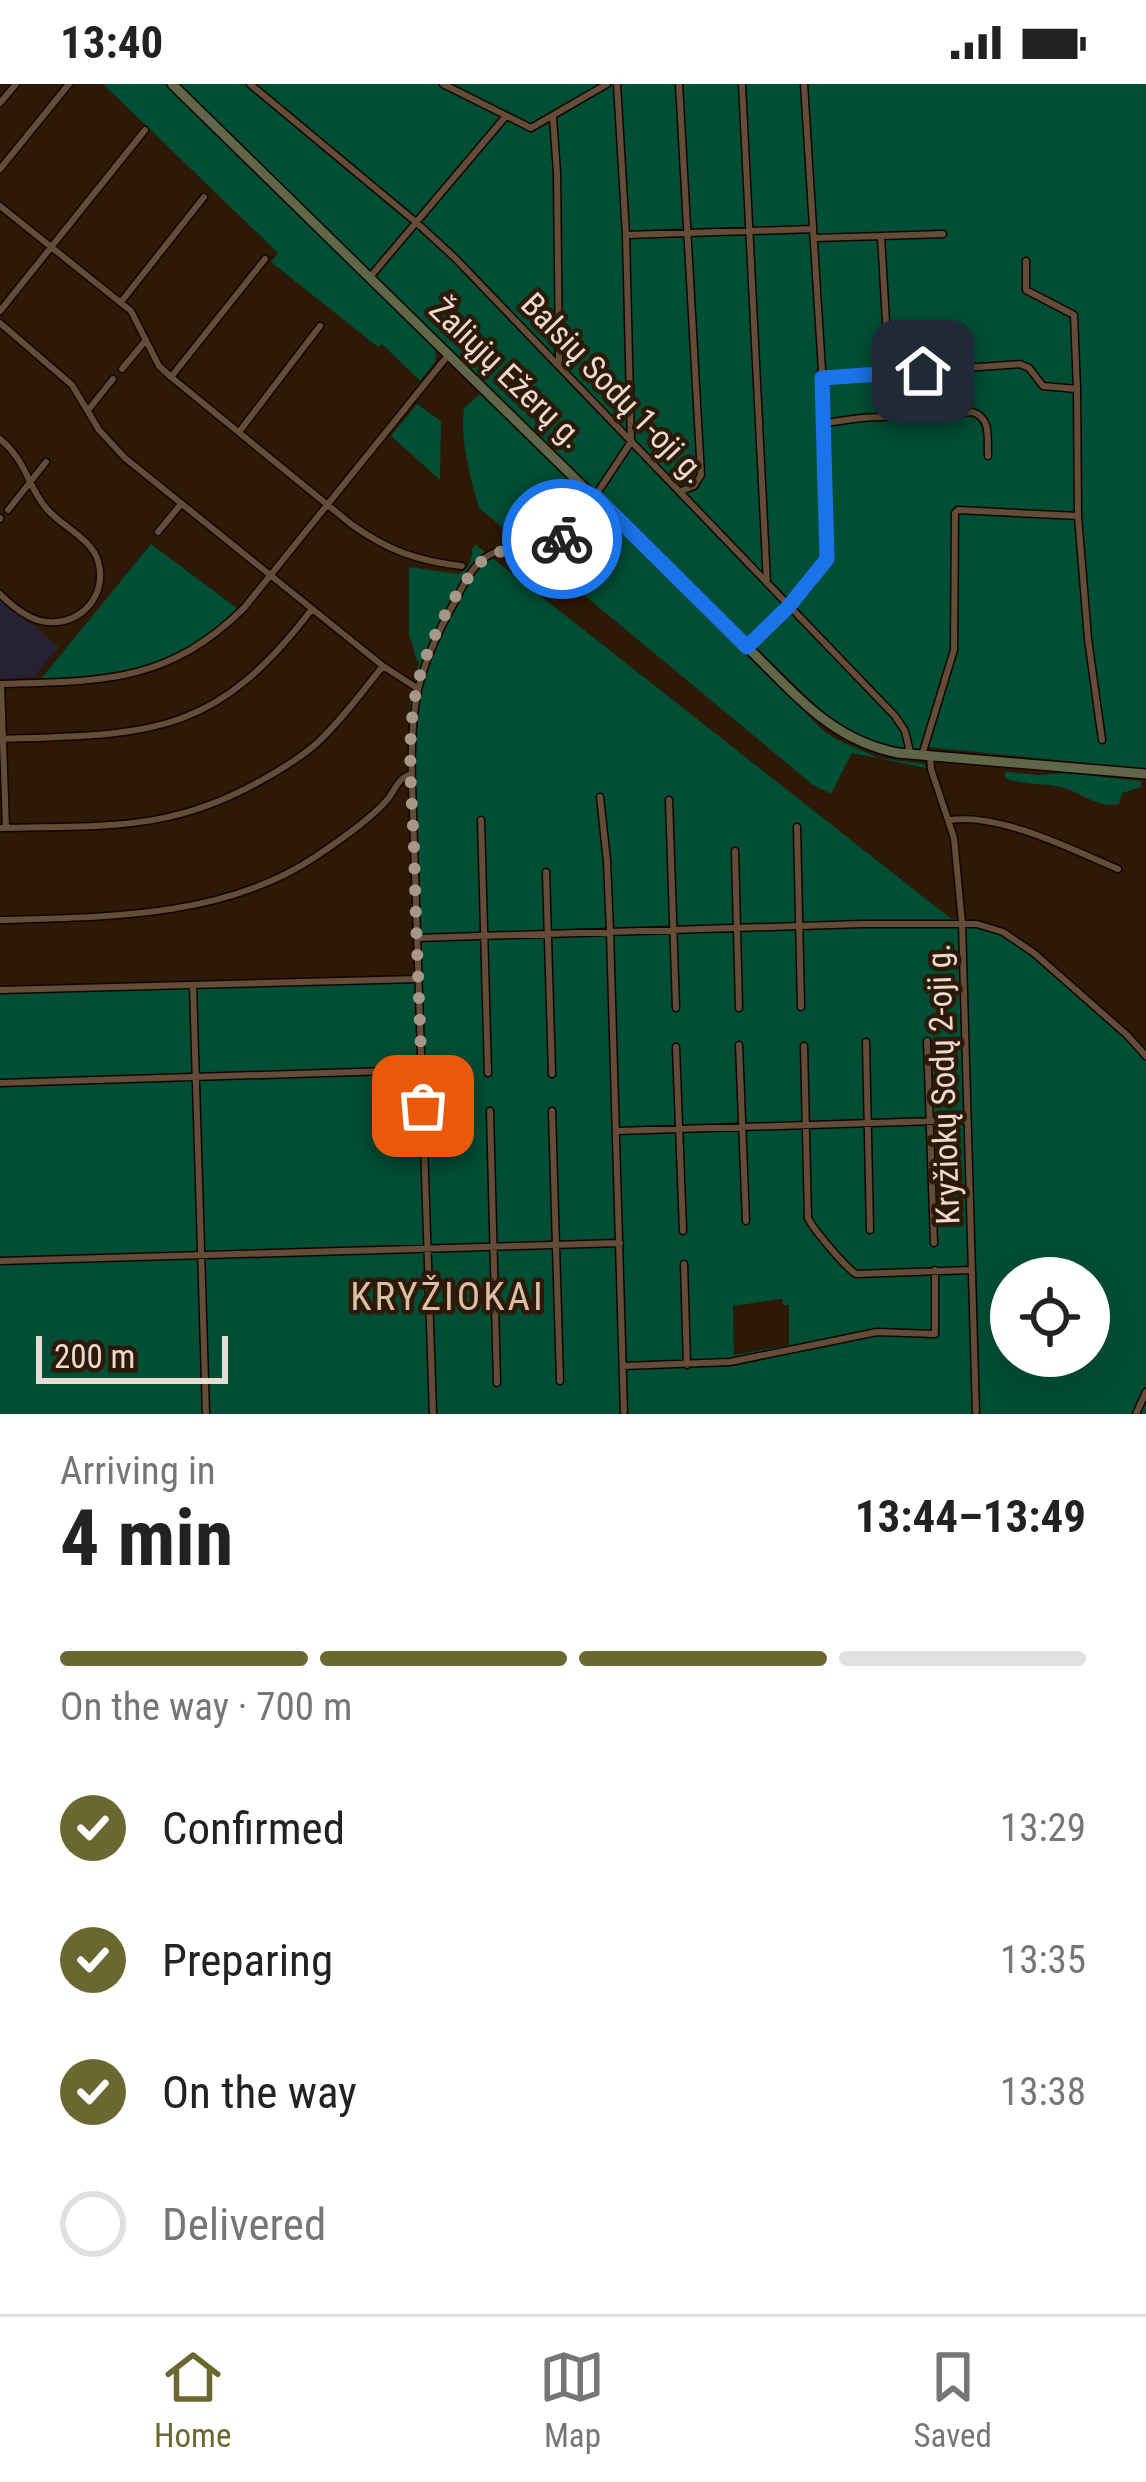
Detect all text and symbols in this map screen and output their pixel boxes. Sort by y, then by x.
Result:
text: 13:40 [60,16,163,69]
street label: Balsių Sodų 1-oji g. [513,285,715,491]
street label: Žaliųjų Ežerų g. [422,290,592,456]
pin [872,320,974,422]
icon: home [890,338,956,404]
courier [502,479,622,599]
icon: bike [529,506,595,572]
street label: Kryžiokų Sodų 2-oji g. [919,943,967,1225]
pin [372,1055,474,1157]
icon: bag [390,1073,456,1139]
map controls [990,1257,1110,1377]
button: locate [990,1257,1110,1377]
district label: KRYŽIOKAI [350,1274,546,1320]
scale bar [36,1330,228,1383]
text: 200 m [54,1337,135,1376]
text: Arriving in [60,1448,216,1494]
text: 13:44–13:49 [855,1490,1086,1543]
text: 4 min [60,1493,233,1584]
text: On the way · 700 m [60,1684,352,1730]
icon: check [60,1795,126,1861]
text: Confirmed [162,1802,345,1855]
text: 13:29 [1000,1805,1086,1851]
icon: check [60,1927,126,1993]
text: Preparing [162,1934,333,1987]
text: 13:35 [1000,1937,1086,1983]
icon: check [60,2059,126,2125]
text: On the way [162,2066,357,2119]
text: 13:38 [1000,2069,1086,2115]
text: Delivered [162,2198,326,2251]
tab: Home [154,2344,231,2455]
tab: Map [539,2344,605,2455]
tab: Saved [914,2344,992,2455]

